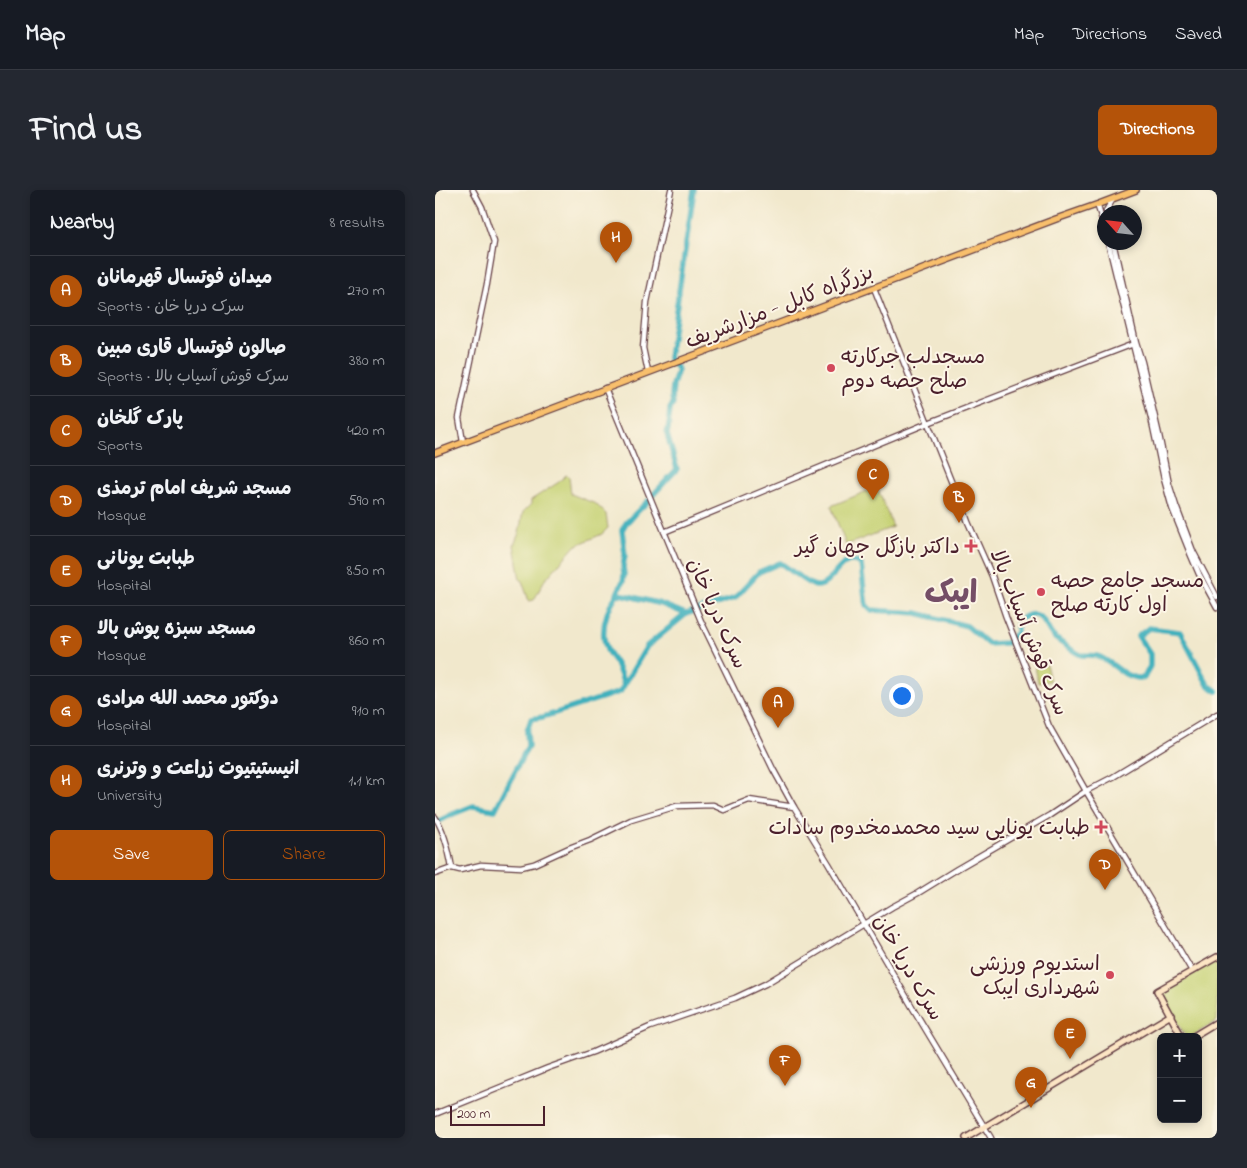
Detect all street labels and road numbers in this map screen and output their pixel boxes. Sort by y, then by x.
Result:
street label: بزرگراه کابل - مزارشریف [681,258,878,358]
street label: سرک قوش آسیاب بالا [981,545,1075,720]
street label: سرک دریا خان [678,554,754,674]
street label: سرک دریا خان [865,909,950,1027]

